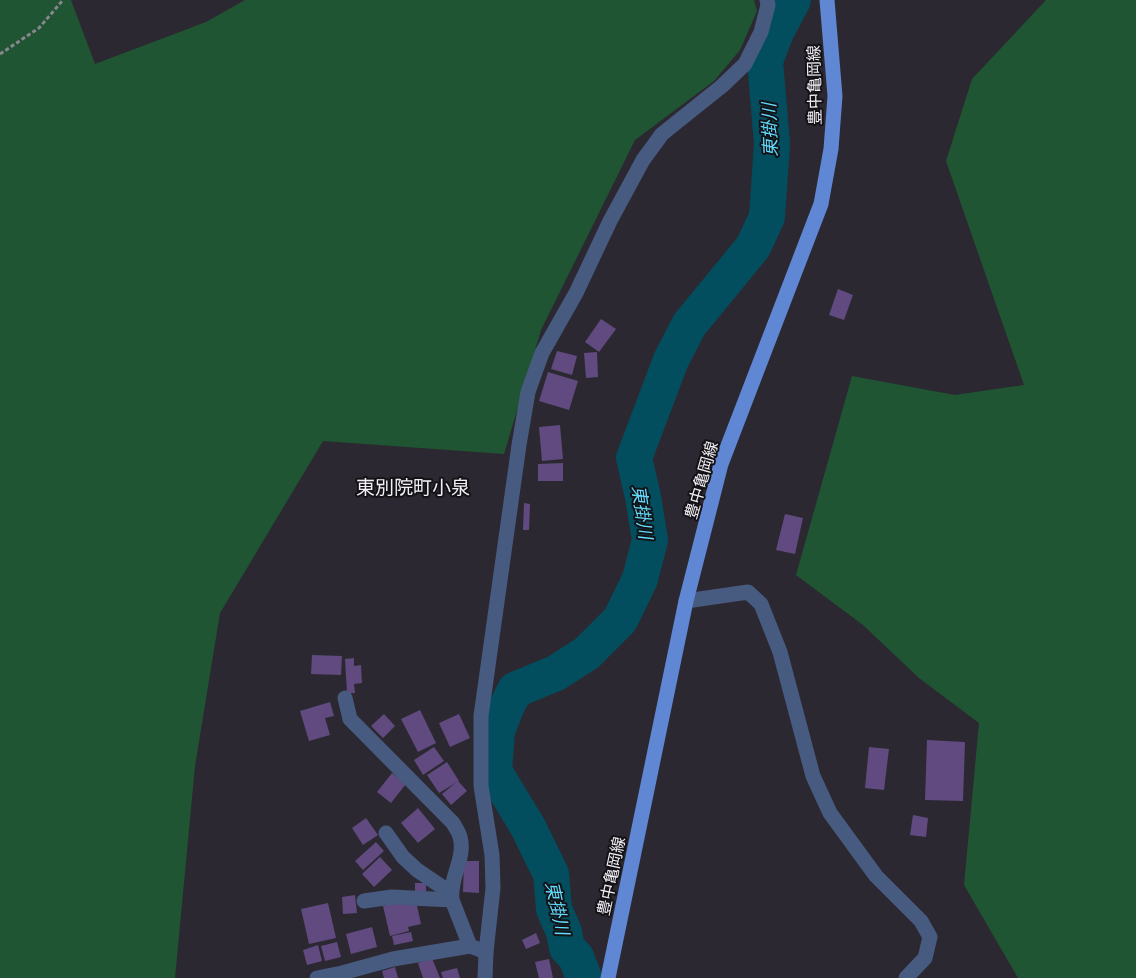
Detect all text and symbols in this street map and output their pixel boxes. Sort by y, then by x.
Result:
street label: 豊中亀岡線 [802,45,826,125]
water label: 東掛川 [756,101,782,157]
street label: 豊中亀岡線 [679,439,723,521]
district label: 東別院町小泉 [356,474,470,500]
water label: 東掛川 [627,484,659,542]
street label: 豊中亀岡線 [592,835,630,917]
water label: 東掛川 [541,879,576,939]

